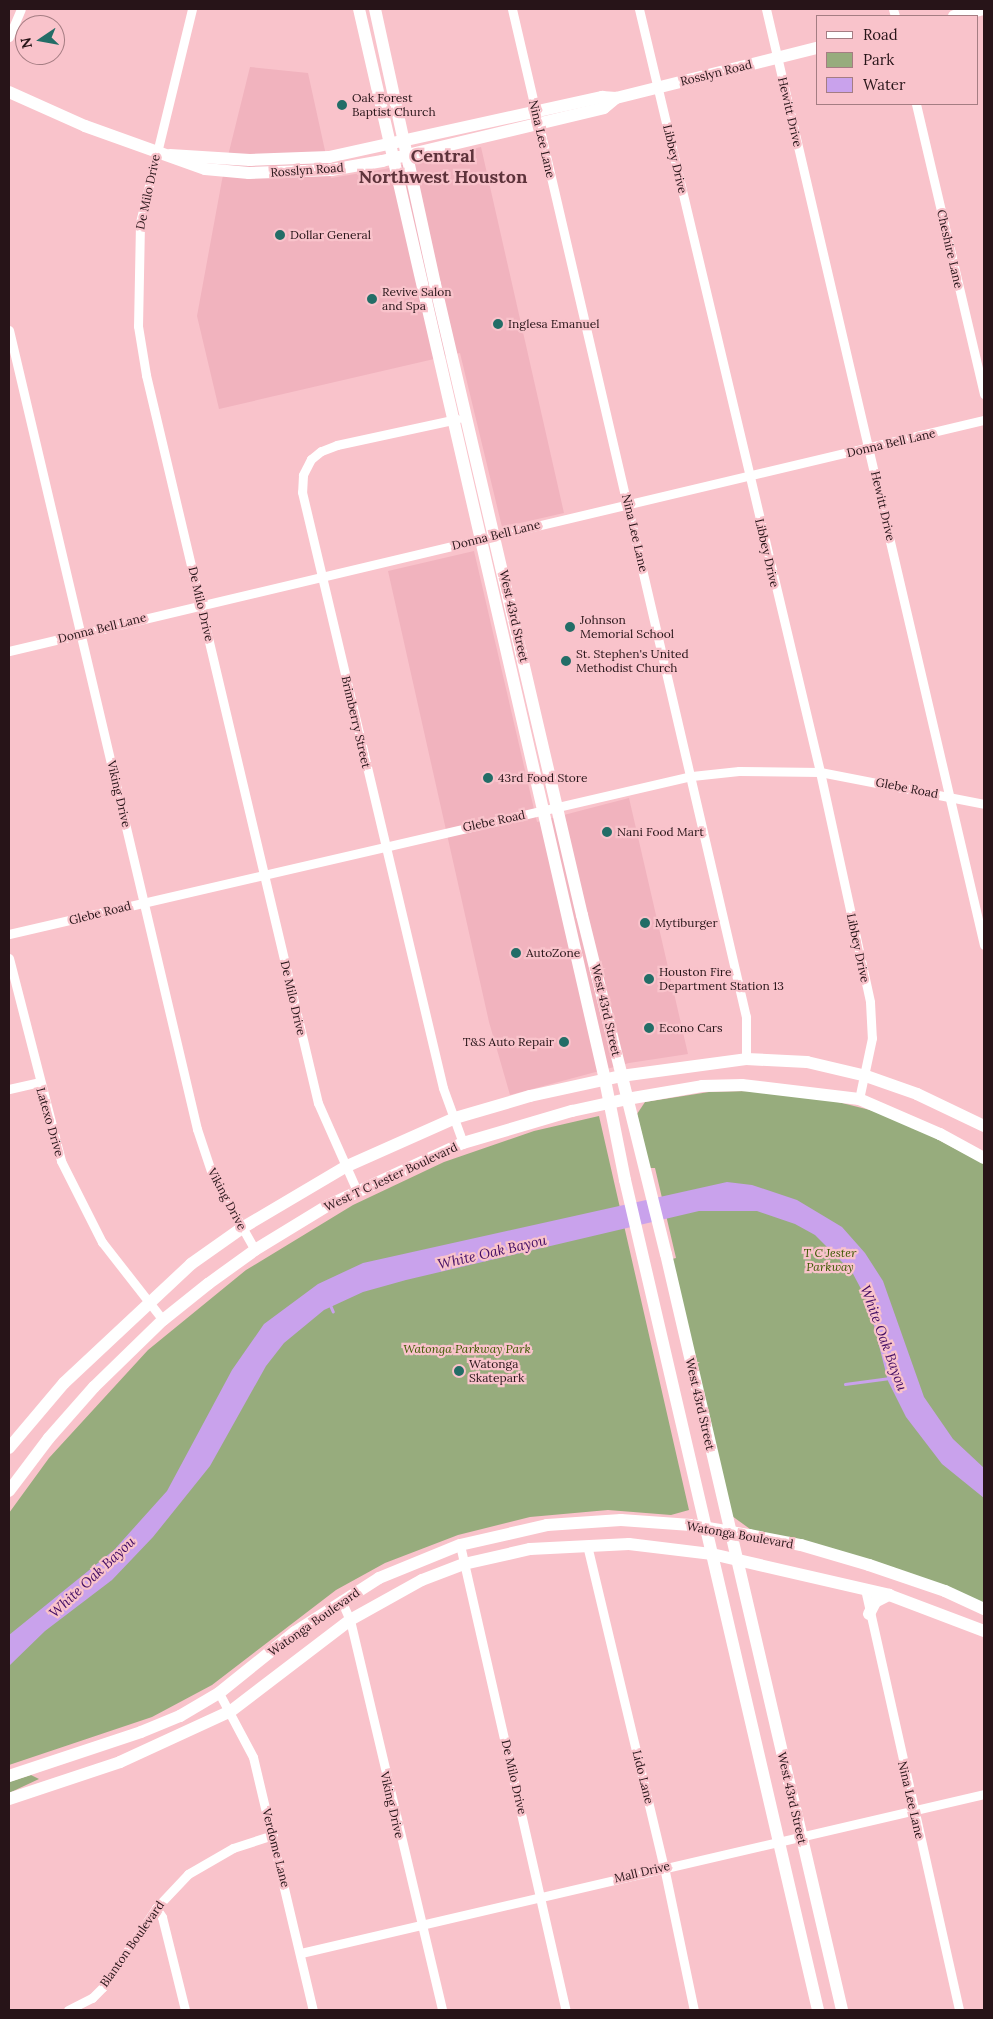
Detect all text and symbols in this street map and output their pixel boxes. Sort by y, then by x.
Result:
north arrow [15,15,65,65]
legend [816,15,978,105]
text: Road [863,25,898,44]
text: N [16,36,36,50]
text: Park [863,50,894,69]
street label: Rosslyn Road [679,57,753,89]
text: Water [863,75,905,94]
street label: Hewitt Drive [775,76,805,148]
place label: Oak Forest Baptist Church [352,91,436,119]
marker: Oak Forest Baptist Church [336,99,348,111]
street label: Nina Lee Lane [526,99,558,179]
street label: Libbey Drive [660,123,690,195]
district label: Central Northwest Houston [359,146,527,188]
street label: De Milo Drive [133,153,163,231]
street label: Rosslyn Road [270,160,344,180]
street label: Cheshire Lane [934,208,966,290]
place label: Dollar General [290,228,371,242]
marker: Dollar General [274,229,286,241]
place label: Revive Salon and Spa [382,285,452,313]
marker: Revive Salon and Spa [366,293,378,305]
place label: Inglesa Emanuel [508,317,599,331]
marker: Inglesa Emanuel [492,318,504,330]
street label: Donna Bell Lane [845,426,937,460]
street label: Hewitt Drive [868,470,898,542]
street label: Nina Lee Lane [619,493,651,573]
street label: Donna Bell Lane [450,517,542,553]
street label: Libbey Drive [752,517,782,589]
street label: De Milo Drive [185,565,217,643]
street label: West 43rd Street [496,569,532,663]
street label: Donna Bell Lane [56,610,148,646]
place label: Johnson Memorial School [580,613,674,641]
marker: Johnson Memorial School [564,621,576,633]
place label: St. Stephen's United Methodist Church [576,647,689,675]
marker: St. Stephen's United Methodist Church [560,655,572,667]
street label: Brimberry Street [338,674,374,770]
street label: Viking Drive [104,759,134,829]
place label: 43rd Food Store [498,771,587,785]
marker: 43rd Food Store [482,772,494,784]
street label: Glebe Road [875,775,939,801]
street label: Glebe Road [462,807,526,835]
place label: Nani Food Mart [617,825,704,839]
marker: Nani Food Mart [601,826,613,838]
street label: Glebe Road [68,898,132,928]
street label: Libbey Drive [844,912,872,984]
place label: Mytiburger [655,916,718,930]
marker: Mytiburger [639,917,651,929]
place label: AutoZone [526,946,580,960]
marker: AutoZone [510,947,522,959]
street label: De Milo Drive [277,959,309,1037]
street label: West 43rd Street [588,963,624,1057]
place label: Houston Fire Department Station 13 [659,965,784,993]
marker: Houston Fire Department Station 13 [643,973,655,985]
place label: Econo Cars [659,1021,723,1035]
marker: Econo Cars [643,1022,655,1034]
place label: T&S Auto Repair [463,1035,554,1049]
marker: T&S Auto Repair [558,1036,570,1048]
street label: Latexo Drive [33,1086,67,1158]
street label: West T C Jester Boulevard [322,1140,460,1214]
street label: Viking Drive [205,1166,249,1232]
water label: White Oak Bayou [436,1231,548,1273]
park label: T C Jester Parkway [804,1246,856,1274]
water label: White Oak Bayou [857,1283,911,1393]
park label: Watonga Parkway Park [403,1342,531,1356]
place label: Watonga Skatepark [469,1357,524,1385]
street label: West 43rd Street [682,1357,718,1451]
marker: Watonga Skatepark [453,1365,465,1377]
street label: Watonga Boulevard [685,1519,795,1551]
water label: White Oak Bayou [46,1533,138,1621]
street label: Watonga Boulevard [266,1585,362,1659]
street label: De Milo Drive [498,1738,530,1816]
street label: Lido Lane [629,1749,657,1805]
street label: West 43rd Street [774,1751,810,1845]
street label: Nina Lee Lane [895,1760,927,1840]
street label: Viking Drive [377,1770,407,1840]
street label: Verdome Lane [259,1807,293,1889]
street label: Mall Drive [613,1859,671,1885]
street label: Blanton Boulevard [97,1898,167,1990]

